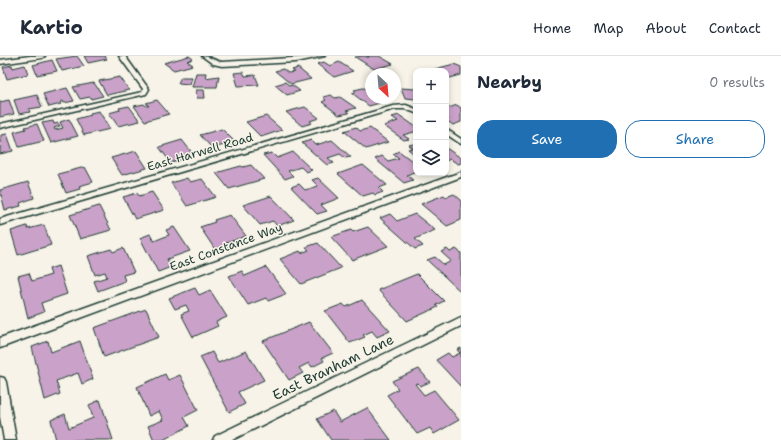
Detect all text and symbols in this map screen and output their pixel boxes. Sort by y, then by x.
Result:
text: Kartio [20,15,83,40]
text: Home [533,19,572,37]
text: Map [594,19,624,37]
text: About [646,19,687,37]
text: Contact [709,19,761,37]
north arrow [365,68,401,104]
map controls [413,68,449,176]
button: + [413,68,449,104]
text: Nearby [477,71,542,93]
text: 0 results [709,74,765,91]
button: − [413,104,449,140]
button: Save [477,120,617,158]
button: Share [625,120,765,158]
street label: East Harwell Road [145,129,255,175]
button: layers [413,140,449,176]
street label: East Constance Way [167,219,285,275]
street label: East Branham Lane [269,330,397,404]

